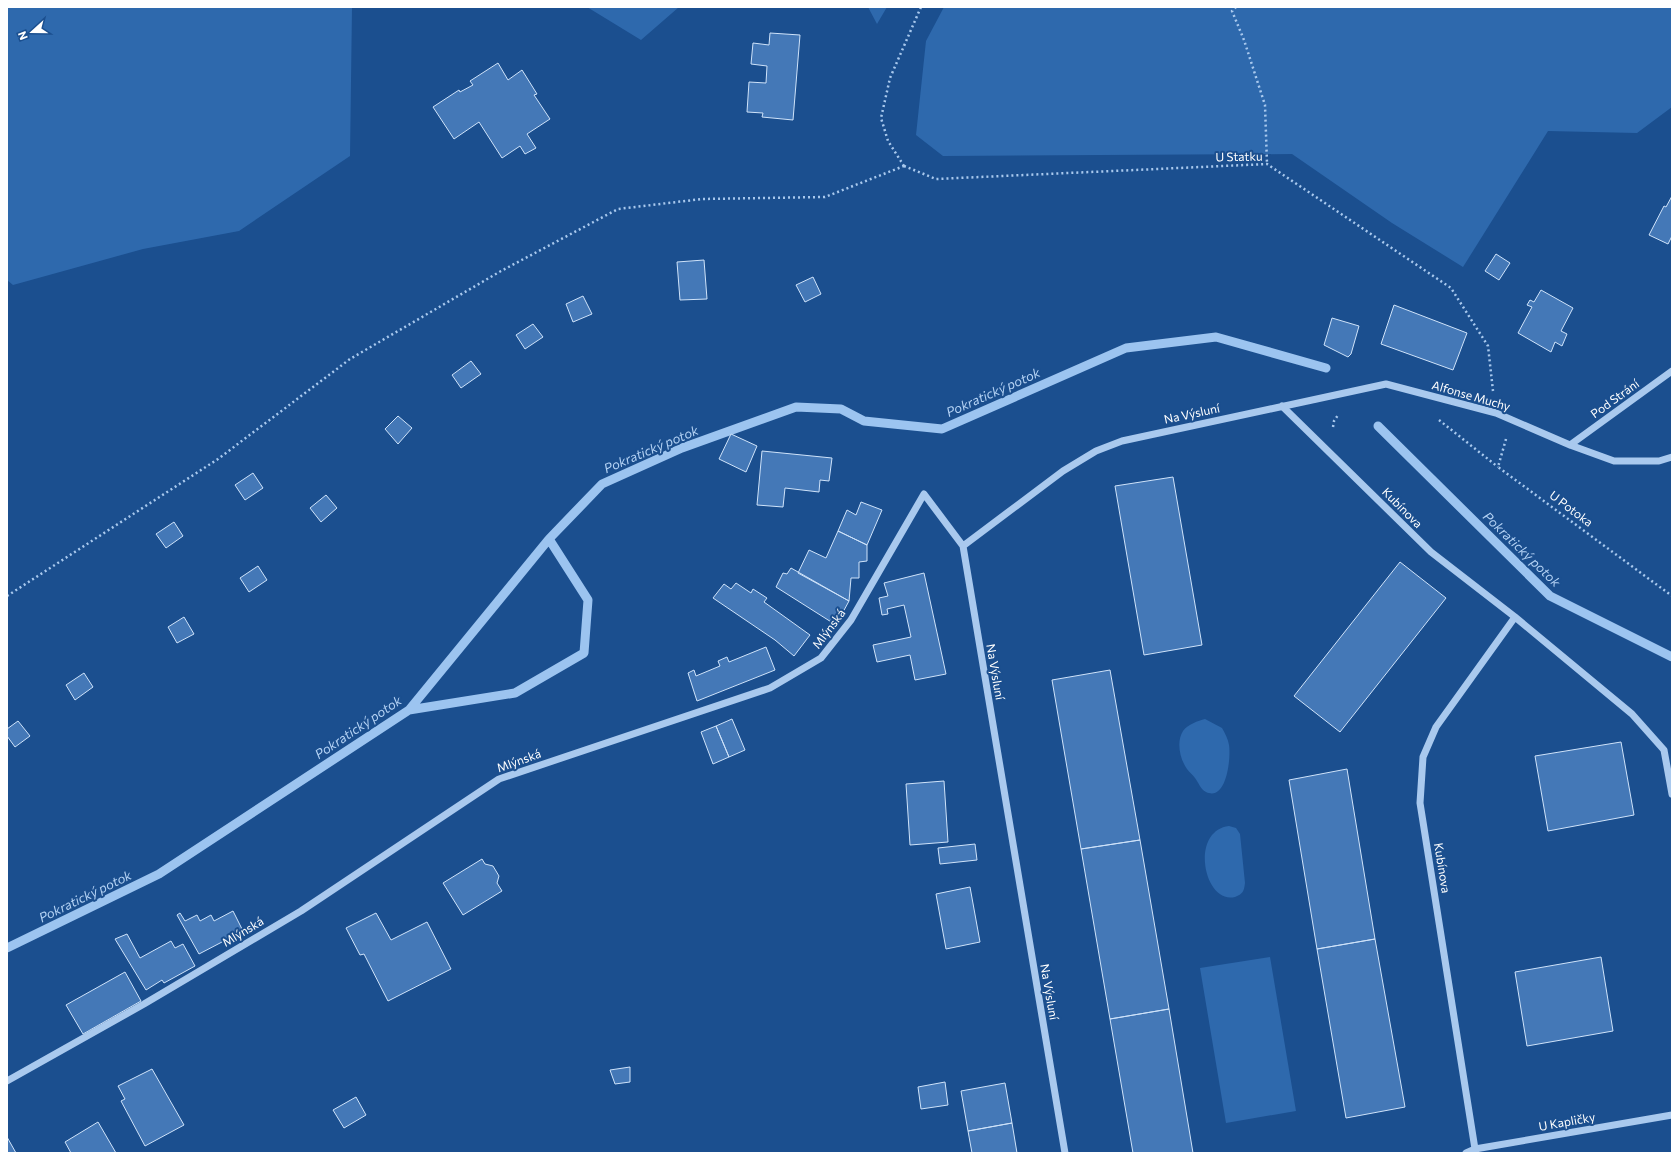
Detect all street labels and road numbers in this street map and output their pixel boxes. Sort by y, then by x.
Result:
street label: U Statku [1215,149,1263,163]
street label: Pod Strání [1587,375,1642,420]
street label: Alfonse Muchy [1430,377,1512,413]
street label: Na Výsluní [1163,400,1222,426]
street label: Kubínova [1380,484,1426,530]
street label: U Potoka [1547,487,1596,529]
street label: Mlýnská [809,606,848,651]
street label: Na Výsluní [984,643,1008,702]
street label: Mlýnská [495,746,543,774]
street label: Kubínova [1432,842,1454,894]
street label: Mlýnská [219,913,266,949]
street label: Na Výsluní [1038,963,1062,1022]
street label: U Kapličky [1537,1109,1596,1133]

